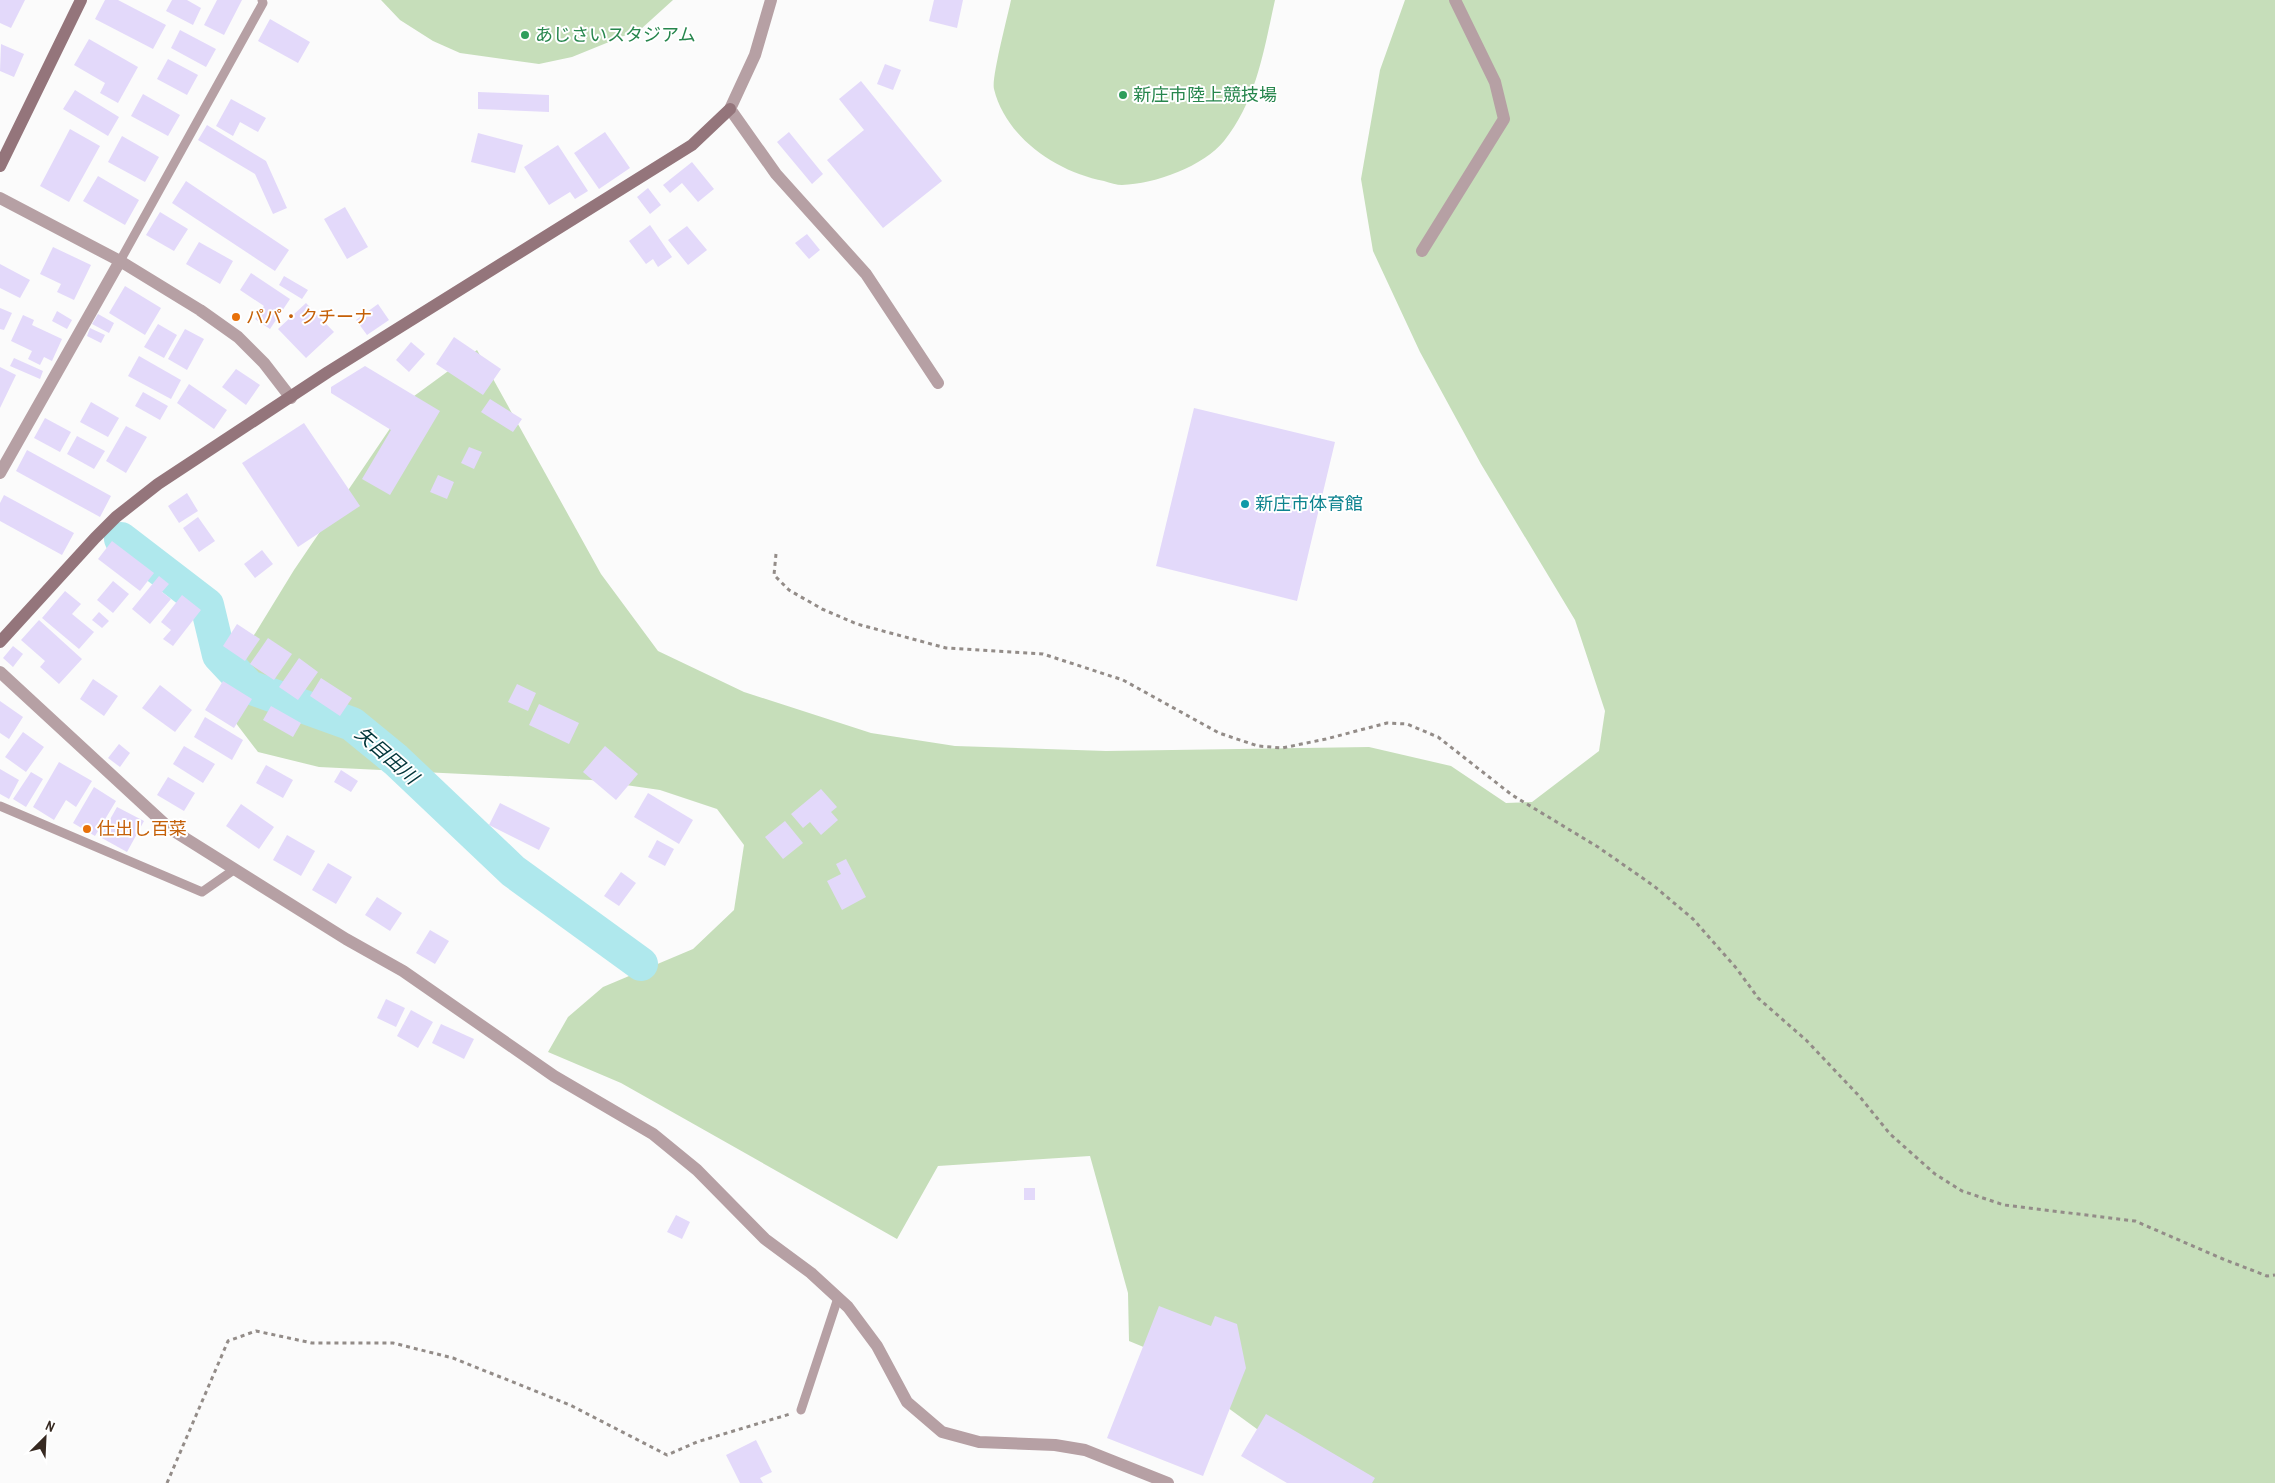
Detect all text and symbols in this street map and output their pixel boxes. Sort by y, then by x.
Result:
place label: あじさいスタジアム [535,22,696,47]
marker: あじさいスタジアム [519,29,531,41]
place label: 新庄市陸上競技場 [1133,82,1277,107]
marker: 新庄市陸上競技場 [1117,89,1129,101]
place label: パパ・クチーナ [246,304,372,329]
marker: パパ・クチーナ [230,311,242,323]
place label: 新庄市体育館 [1255,491,1363,516]
marker: 新庄市体育館 [1239,498,1251,510]
water label: 矢目田川 [350,720,426,791]
place label: 仕出し百菜 [97,816,187,841]
marker: 仕出し百菜 [81,823,93,835]
north arrow [20,1413,70,1463]
text: N [43,1416,58,1436]

